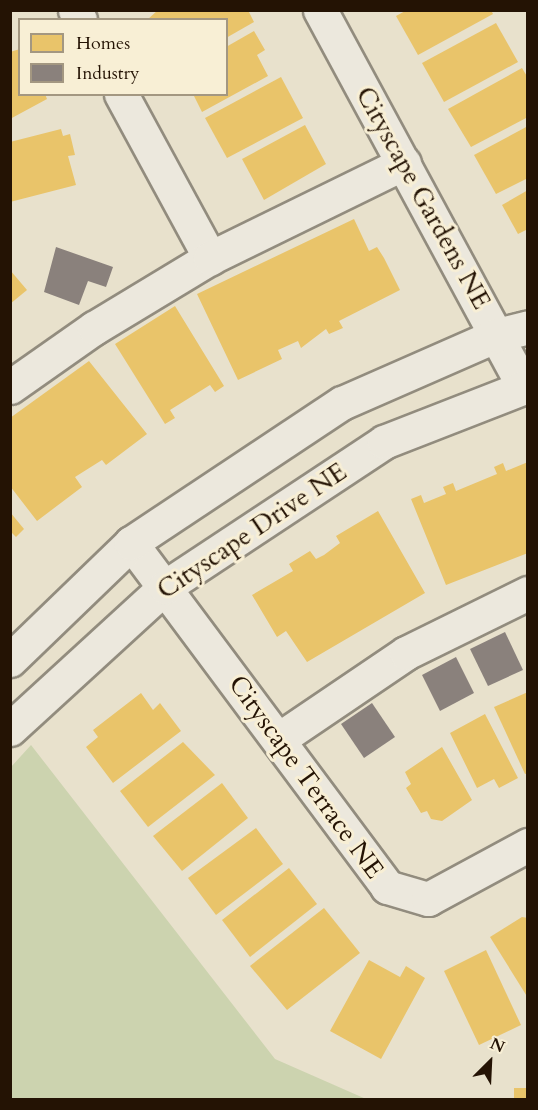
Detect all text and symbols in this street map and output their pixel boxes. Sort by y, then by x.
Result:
legend [18,18,228,96]
text: Homes [76,31,130,56]
text: Industry [76,61,140,86]
street label: Cityscape Gardens NE [349,81,497,315]
street label: Cityscape Drive NE [151,456,353,606]
street label: Cityscape Terrace NE [222,669,390,885]
north arrow [460,1032,520,1092]
text: N [486,1033,508,1058]

